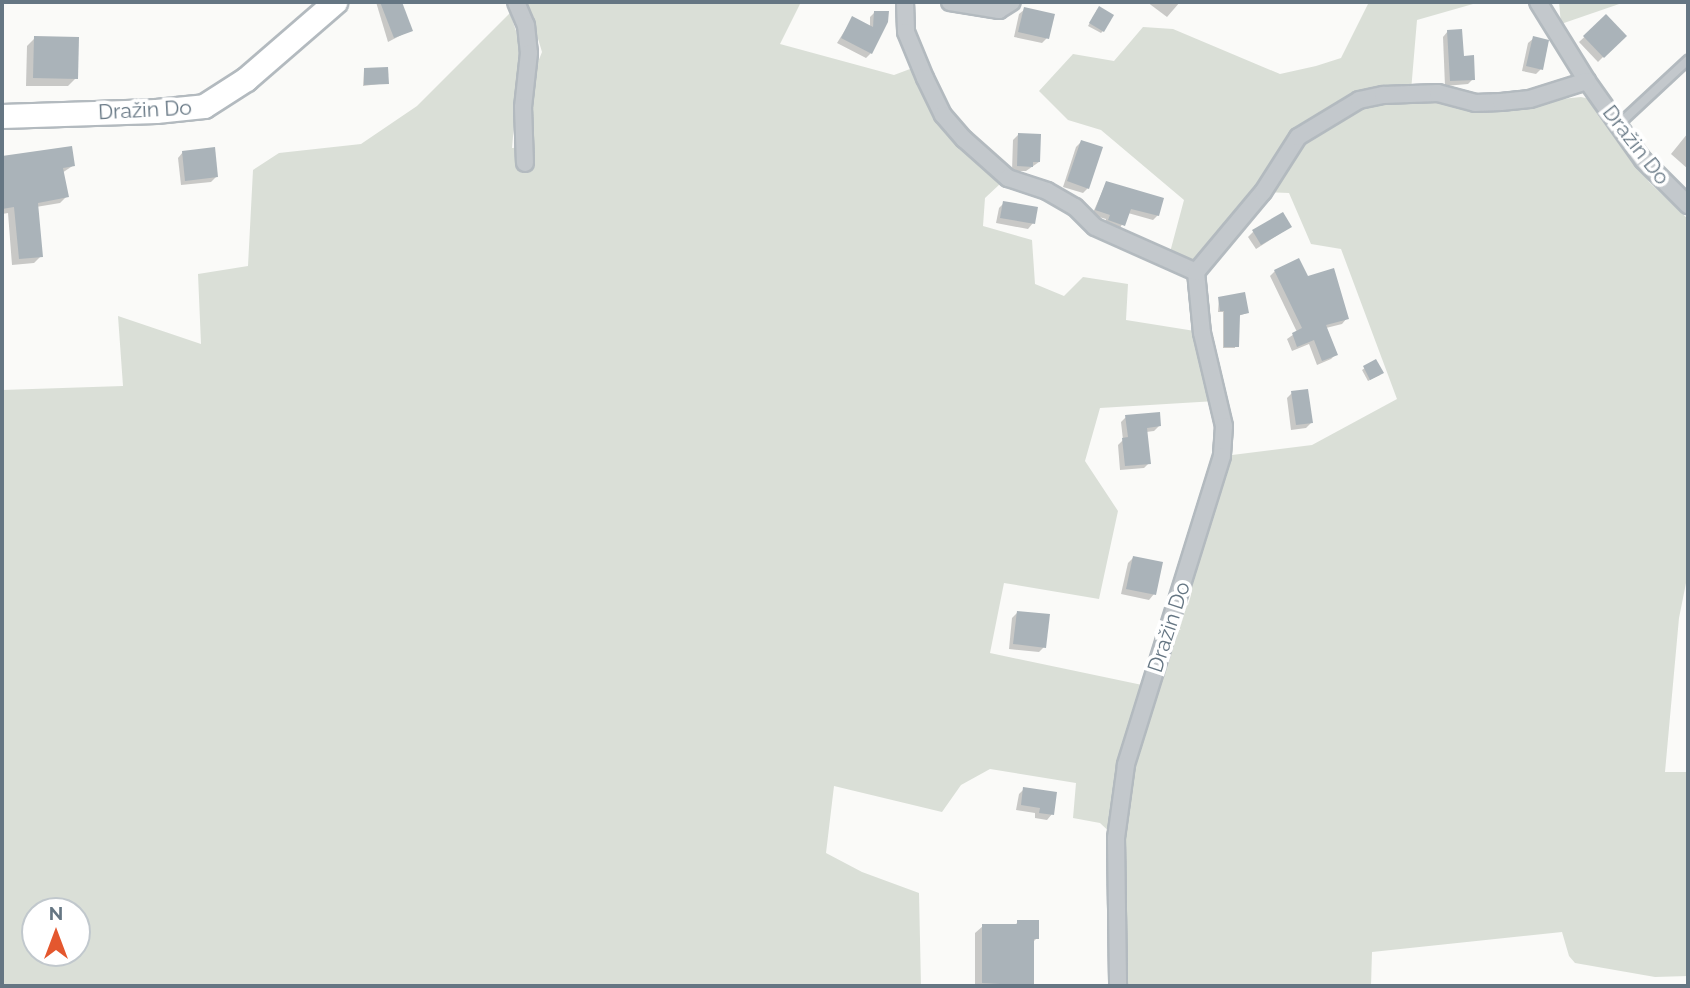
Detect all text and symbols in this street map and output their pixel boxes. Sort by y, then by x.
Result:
street label: Dražin Do [98,95,192,125]
street label: Dražin Do [1597,100,1675,190]
street label: Dražin Do [1143,578,1195,676]
north arrow [21,897,91,967]
text: N [49,902,63,924]

